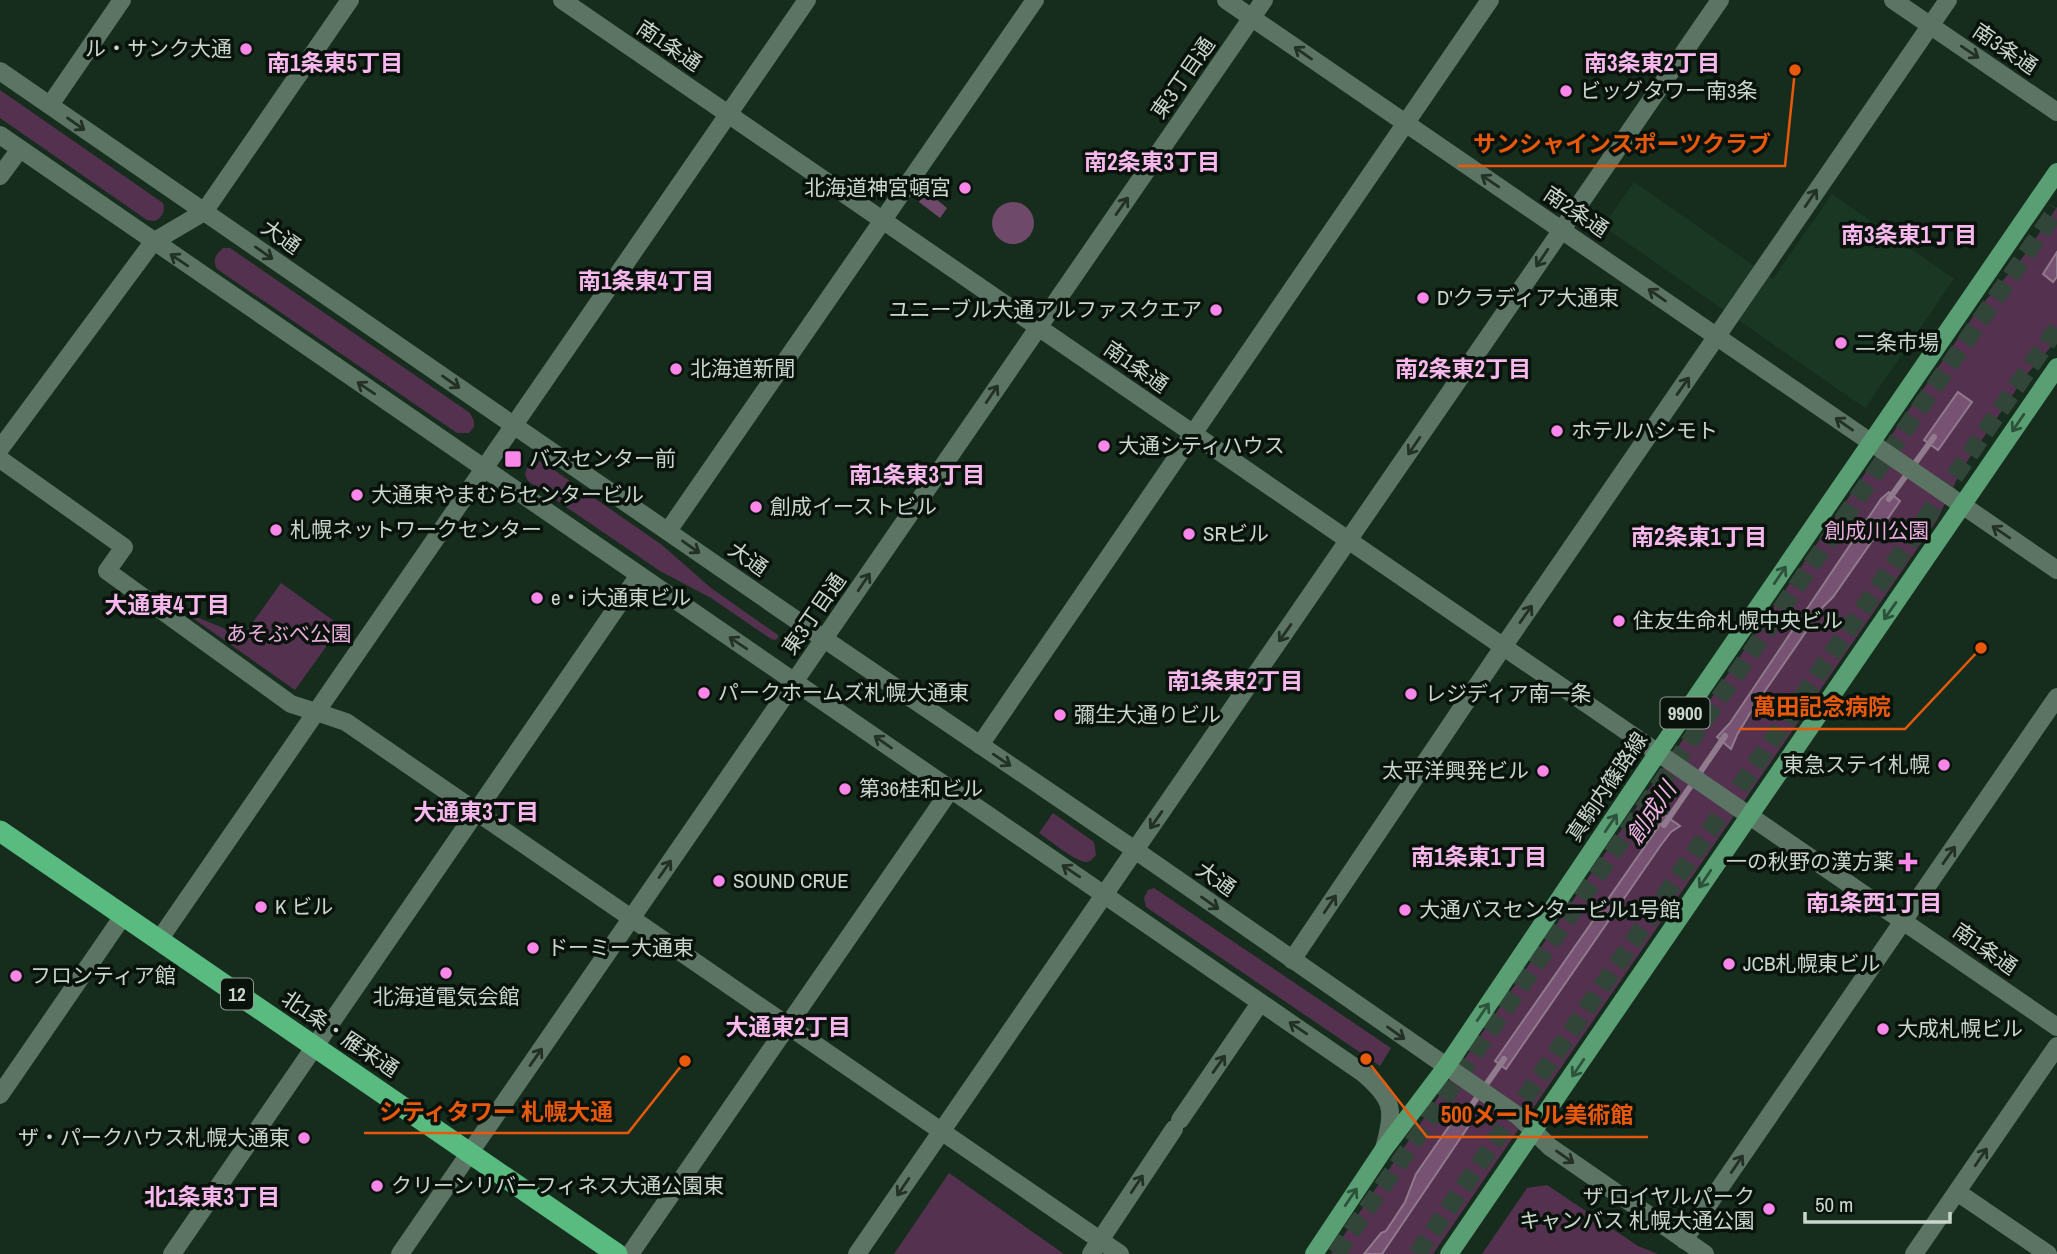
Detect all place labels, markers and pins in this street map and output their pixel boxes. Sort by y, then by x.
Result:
place label: ル・サンク大通 [85,34,232,63]
marker: ル・サンク大通 [238,41,254,57]
place label: ビッグタワー南3条 [1580,76,1758,105]
marker: ビッグタワー南3条 [1558,83,1574,99]
callout: サンシャインスポーツクラブ [1458,122,1785,166]
place label: 北海道神宮頓宮 [804,173,951,202]
marker: 北海道神宮頓宮 [957,180,973,196]
place label: D'クラディア大通東 [1437,283,1619,312]
marker: D'クラディア大通東 [1415,290,1431,306]
place label: ユニーブル大通アルファスクエア [888,295,1202,324]
marker: ユニーブル大通アルファスクエア [1208,302,1224,318]
place label: 二条市場 [1855,328,1939,357]
marker: 二条市場 [1833,335,1849,351]
place label: 北海道新聞 [690,354,795,383]
marker: 北海道新聞 [668,361,684,377]
place label: ホテルハシモト [1571,416,1718,445]
marker: ホテルハシモト [1549,423,1565,439]
place label: 大通シティハウス [1118,431,1285,460]
marker: 大通シティハウス [1096,438,1112,454]
place label: バスセンター前 [529,444,676,473]
marker: バスセンター前 [503,449,523,469]
place label: 大通東やまむらセンタービル [371,480,644,509]
marker: 大通東やまむらセンタービル [349,487,365,503]
place label: 創成イーストビル [770,492,937,521]
marker: 創成イーストビル [748,499,764,515]
place label: 札幌ネットワークセンター [290,515,542,544]
place label: SRビル [1203,519,1269,548]
marker: 札幌ネットワークセンター [268,522,284,538]
marker: SRビル [1181,526,1197,542]
place label: e・i大通東ビル [551,583,691,612]
marker: e・i大通東ビル [529,590,545,606]
place label: 住友生命札幌中央ビル [1633,606,1843,635]
marker: 住友生命札幌中央ビル [1611,613,1627,629]
place label: パークホームズ札幌大通東 [718,678,969,707]
place label: レジディア南一条 [1425,679,1592,708]
marker: パークホームズ札幌大通東 [696,685,712,701]
callout: 萬田記念病院 [1739,685,1905,729]
marker: レジディア南一条 [1403,686,1419,702]
place label: 彌生大通りビル [1074,700,1221,729]
marker: 彌生大通りビル [1052,707,1068,723]
place label: 東急ステイ札幌 [1783,750,1930,779]
place label: 太平洋興発ビル [1382,756,1529,785]
marker: 東急ステイ札幌 [1936,757,1952,773]
marker: 太平洋興発ビル [1535,763,1551,779]
place label: 第36桂和ビル [859,774,983,803]
marker: 第36桂和ビル [837,781,853,797]
place label: 一の秋野の漢方薬 [1726,847,1894,876]
marker: 一の秋野の漢方薬 [1900,854,1916,870]
place label: SOUND CRUE [733,866,849,895]
marker: SOUND CRUE [711,873,727,889]
place label: K ビル [275,892,333,921]
place label: 大通バスセンタービル1号館 [1419,895,1681,924]
marker: K ビル [253,899,269,915]
marker: 大通バスセンタービル1号館 [1397,902,1413,918]
place label: ドーミー大通東 [547,933,694,962]
marker: ドーミー大通東 [525,940,541,956]
place label: JCB札幌東ビル [1743,949,1881,978]
marker: JCB札幌東ビル [1721,956,1737,972]
place label: フロンティア館 [30,961,176,990]
marker: 北海道電気会館 [438,965,454,981]
marker: フロンティア館 [8,968,24,984]
place label: 北海道電気会館 [373,982,520,1011]
place label: 大成札幌ビル [1897,1014,2023,1043]
marker: 大成札幌ビル [1875,1021,1891,1037]
callout: シティタワー 札幌大通 [364,1089,628,1133]
callout: 500メートル美術館 [1427,1093,1648,1137]
place label: ザ・パークハウス札幌大通東 [18,1123,290,1152]
marker: ザ・パークハウス札幌大通東 [296,1130,312,1146]
place label: クリーンリバーフィネス大通公園東 [391,1171,724,1200]
marker: クリーンリバーフィネス大通公園東 [369,1178,385,1194]
place label: ザ ロイヤルパーク キャンバス 札幌大通公園 [1519,1182,1755,1235]
marker: ザ ロイヤルパーク キャンバス 札幌大通公園 [1761,1201,1777,1217]

